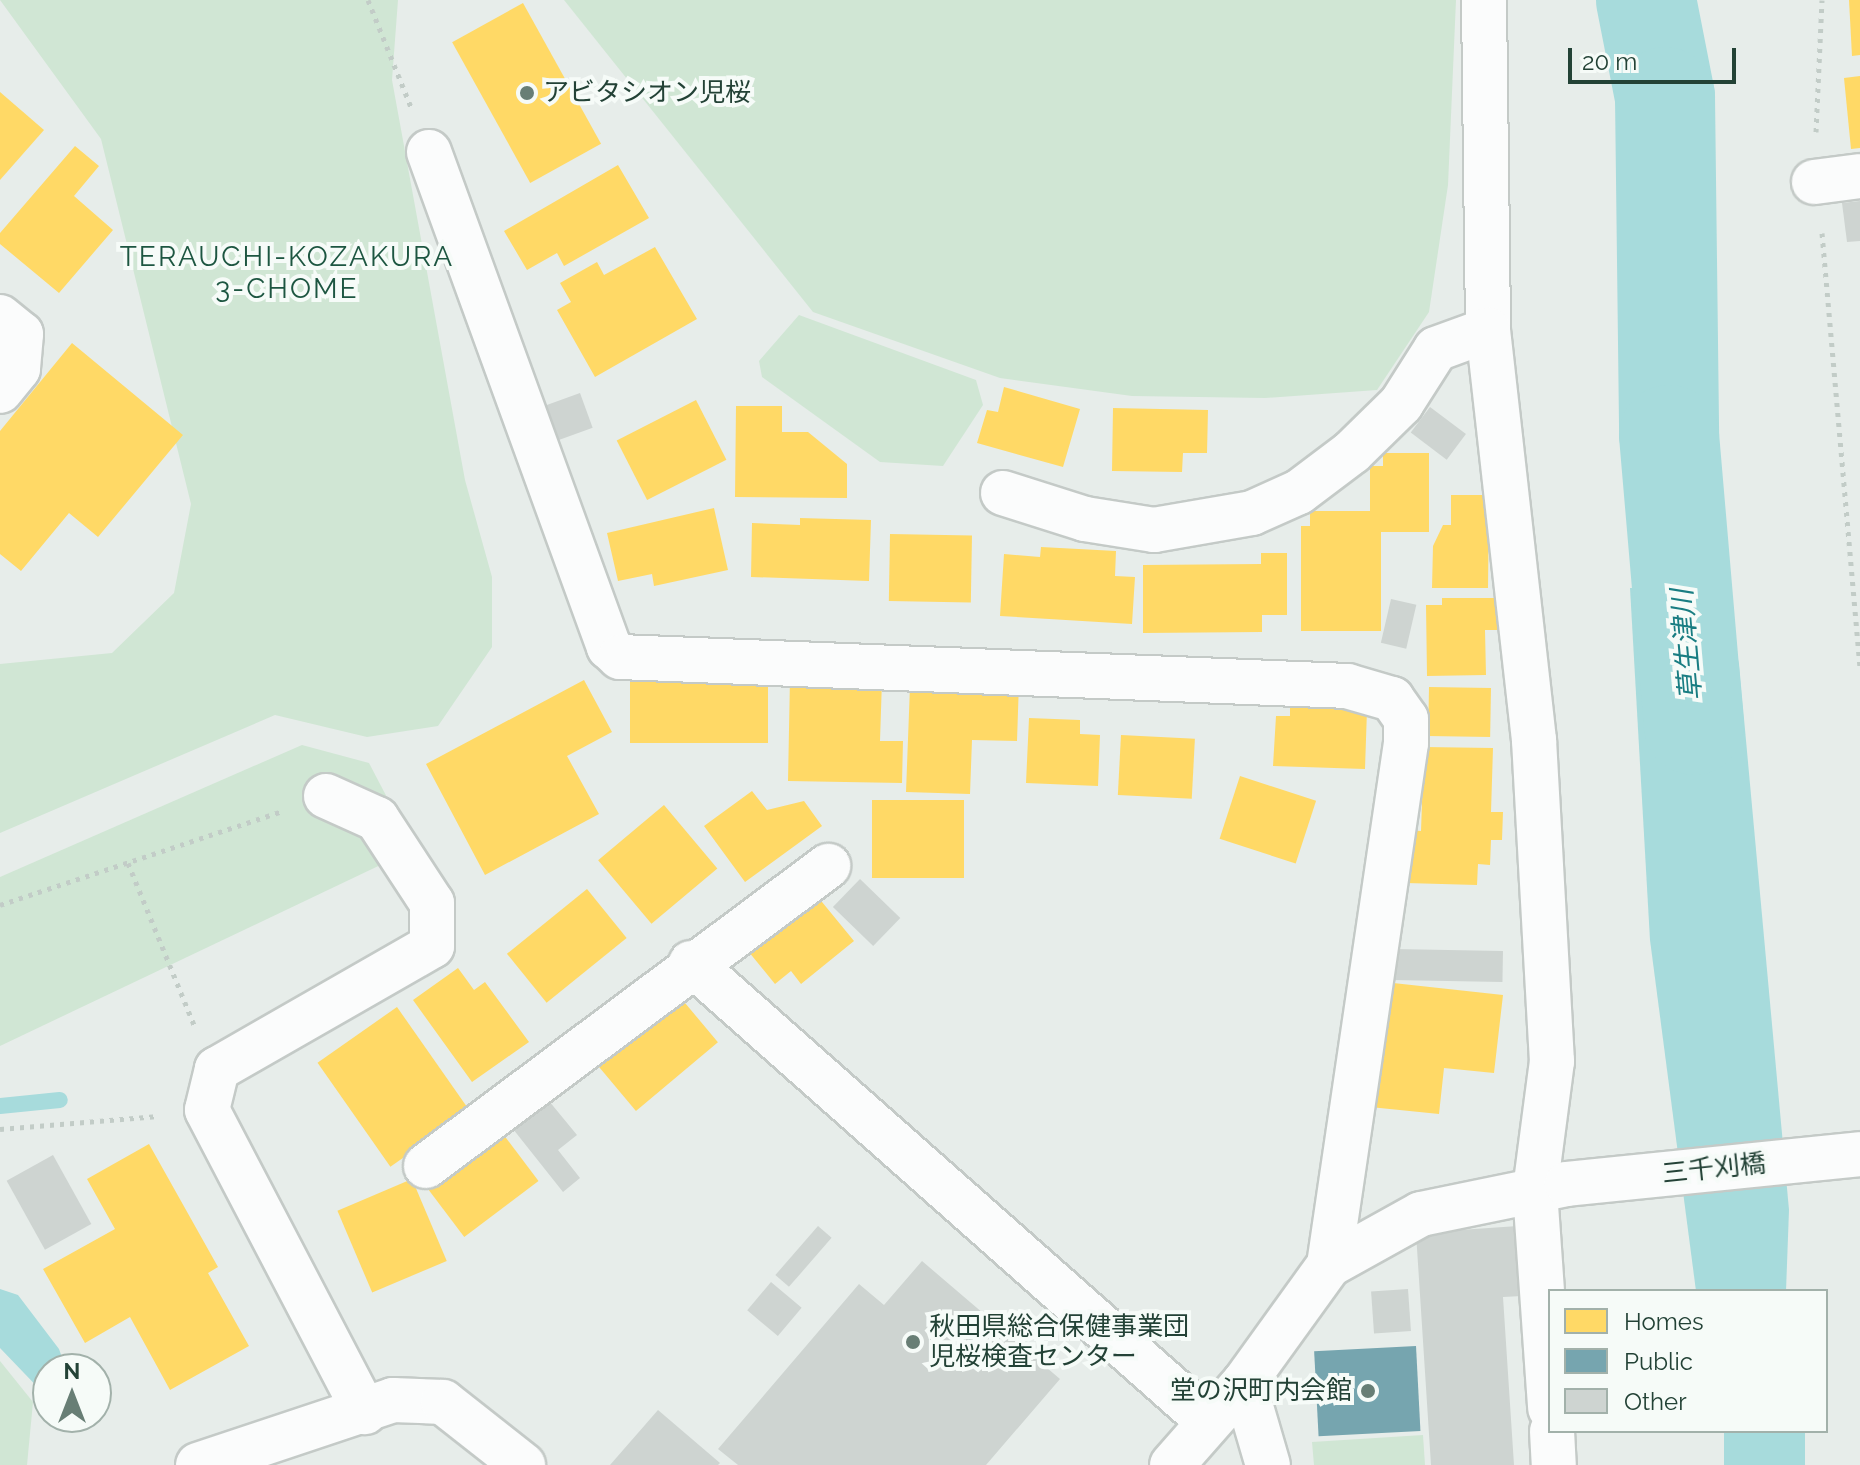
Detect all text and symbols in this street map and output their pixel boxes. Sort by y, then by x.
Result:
scale bar [1572,32,1740,82]
text: 20 m [1582,47,1637,76]
place label: アビタシオン児桜 [543,77,751,109]
marker: アビタシオン児桜 [518,84,536,102]
district label: TERAUCHI-KOZAKURA 3-CHOME [120,240,454,306]
water label: 草生津川 [1665,588,1709,702]
street label: 三千刈橋 [1661,1148,1767,1190]
legend [1548,1289,1828,1433]
text: Homes [1624,1307,1704,1336]
place label: 秋田県総合保健事業団 児桜検査センター [929,1311,1189,1372]
marker: 秋田県総合保健事業団 児桜検査センター [904,1333,922,1351]
text: Public [1624,1347,1693,1376]
north arrow [32,1353,112,1433]
text: N [64,1358,80,1384]
place label: 堂の沢町内会館 [1170,1375,1352,1407]
marker: 堂の沢町内会館 [1359,1382,1377,1400]
text: Other [1624,1387,1687,1416]

